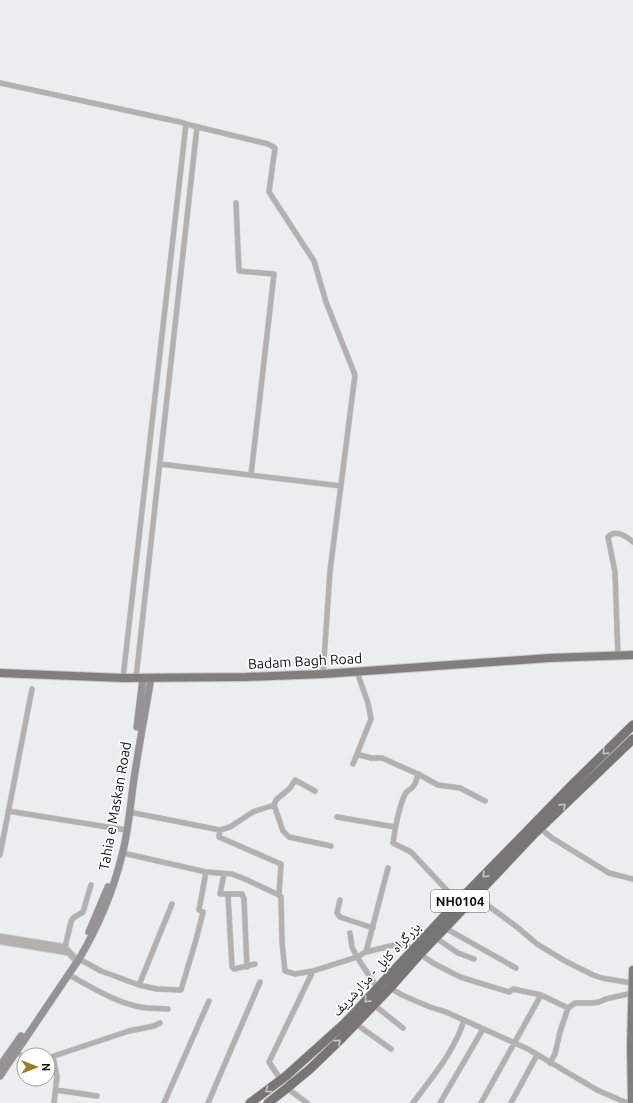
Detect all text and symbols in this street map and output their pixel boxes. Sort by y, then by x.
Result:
street label: Badam Bagh Road [247,650,363,672]
street label: Tahia e Maskan Road [96,740,134,872]
one-way arrow [602,747,610,755]
one-way arrow [558,803,566,811]
one-way arrow [482,870,490,878]
road number: NH0104 [431,890,489,912]
street label: بزرگراه کابل - مزارشریف [328,919,424,1020]
one-way arrow [364,995,372,1003]
one-way arrow [333,1039,341,1047]
north arrow [16,1047,56,1087]
text: N [40,1063,52,1071]
one-way arrow [266,1085,273,1092]

